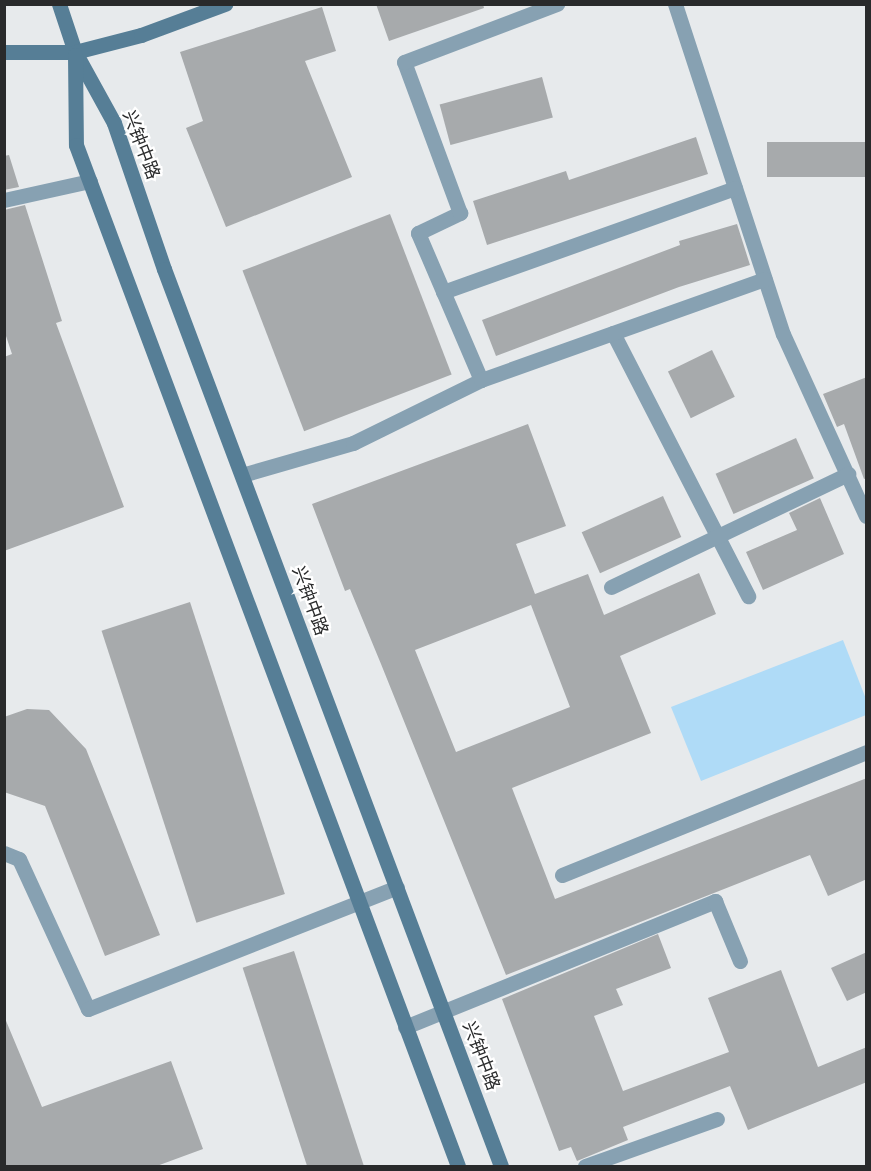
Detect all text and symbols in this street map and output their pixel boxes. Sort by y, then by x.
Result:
street label: 兴钟中路 [118,108,164,182]
street label: 兴钟中路 [288,563,332,639]
street label: 兴钟中路 [458,1019,504,1093]

